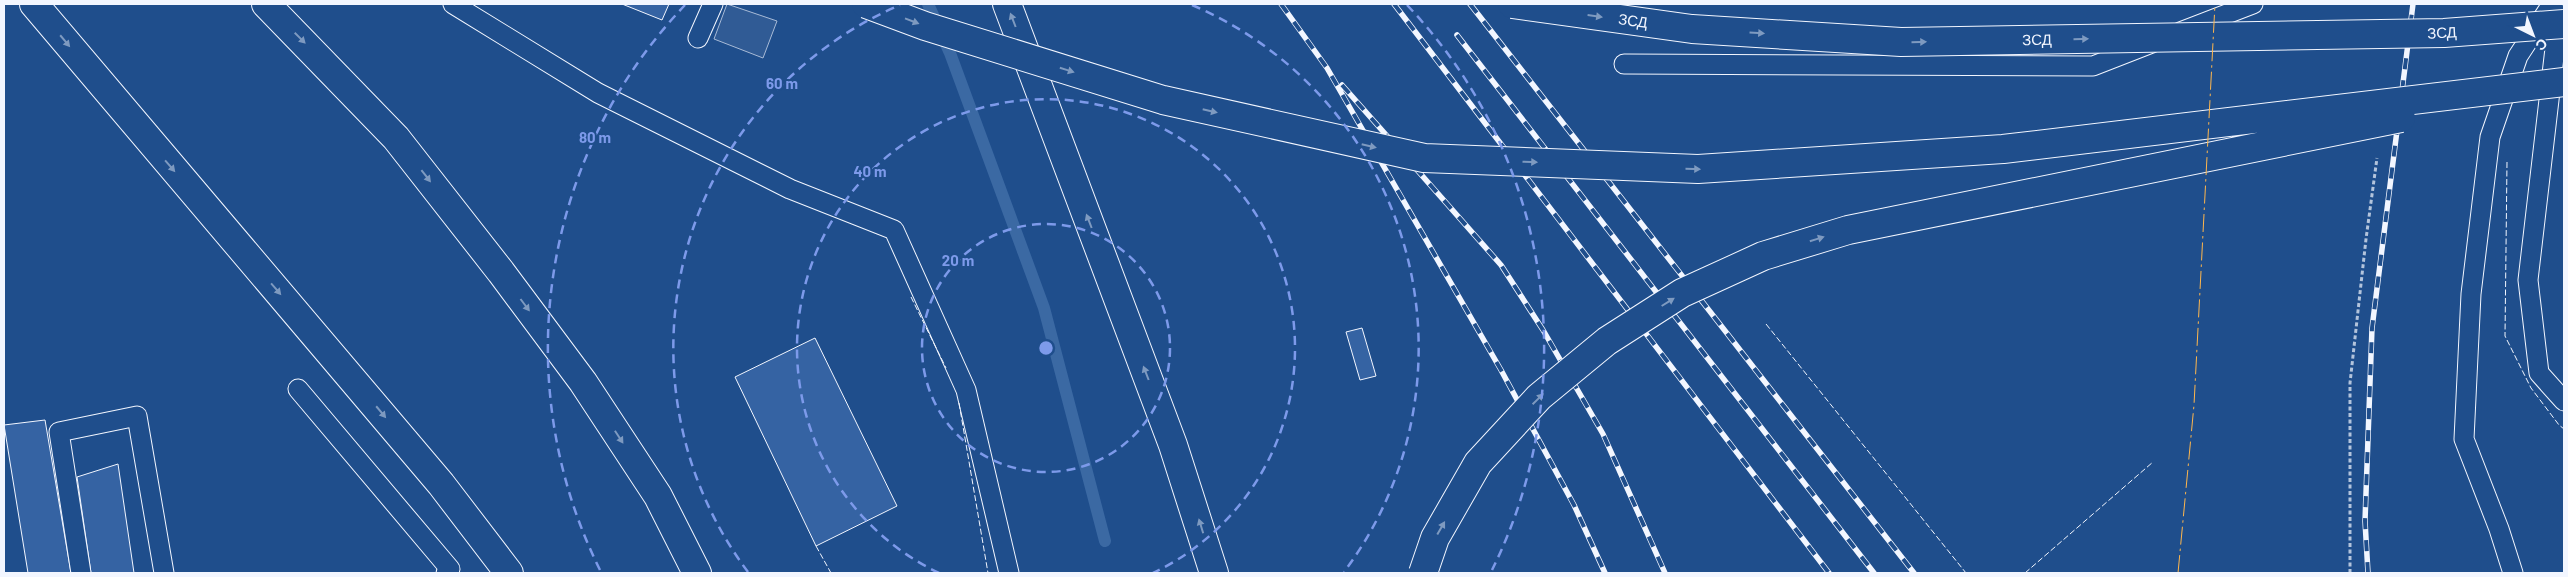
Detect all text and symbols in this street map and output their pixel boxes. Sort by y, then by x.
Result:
street label: ЗСД [1617,9,1649,31]
north arrow [2508,10,2558,60]
one-way arrow [1009,12,1017,27]
one-way arrow [1588,12,1604,20]
one-way arrow [905,17,920,25]
street label: ЗСД [2427,22,2457,42]
one-way arrow [1749,30,1765,38]
street label: ЗСД [2022,30,2052,48]
one-way arrow [294,32,306,44]
one-way arrow [60,34,71,47]
one-way arrow [2074,35,2090,43]
text: С [2533,35,2551,55]
one-way arrow [1911,38,1927,46]
one-way arrow [1060,67,1075,75]
text: 60 m [766,74,798,92]
one-way arrow [1203,107,1218,115]
text: 80 m [579,128,611,146]
one-way arrow [1362,142,1377,150]
one-way arrow [164,159,175,172]
one-way arrow [1522,159,1538,167]
text: 40 m [853,162,887,180]
one-way arrow [1685,165,1701,173]
one-way arrow [420,170,431,183]
one-way arrow [1085,213,1093,228]
one-way arrow [1810,235,1825,243]
text: 20 m [942,251,974,269]
one-way arrow [270,282,282,294]
one-way arrow [520,298,530,312]
one-way arrow [1661,298,1674,307]
centre of rings [1037,339,1055,357]
one-way arrow [1142,365,1150,380]
one-way arrow [1531,393,1543,405]
one-way arrow [376,406,387,419]
one-way arrow [614,431,624,444]
one-way arrow [1196,519,1204,534]
one-way arrow [1436,521,1445,535]

